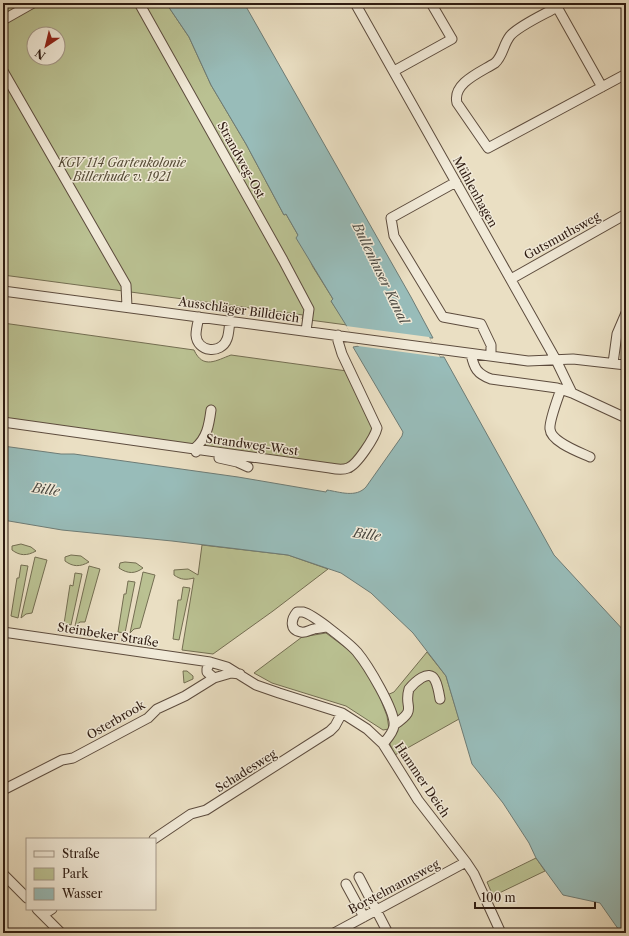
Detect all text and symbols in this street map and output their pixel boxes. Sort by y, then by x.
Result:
north arrow [26,26,66,66]
text: N [32,45,48,63]
street label: Strandweg-Ost [214,119,269,201]
street label: Mühlenhagen [450,154,501,230]
park label: KGV 114 Gartenkolonie Billerhude v. 1921 [57,155,187,184]
street label: Gutsmuthsweg [521,208,603,263]
water label: Bullenhuser Kanal [349,219,413,328]
street label: Ausschläger Billdeich [177,293,301,325]
street label: Strandweg-West [205,431,300,459]
water label: Bille [30,479,61,499]
water label: Bille [351,524,382,544]
street label: Steinbeker Straße [56,619,160,650]
street label: Osterbrook [84,696,149,742]
street label: Hammer Deich [392,739,453,821]
street label: Schadesweg [212,746,280,795]
legend [26,838,156,910]
text: Straße [62,846,100,861]
street label: Borstelmannsweg [346,856,442,917]
text: Park [62,866,89,881]
scale bar [475,884,595,910]
text: Wasser [61,886,103,901]
text: 100 m [481,890,516,905]

